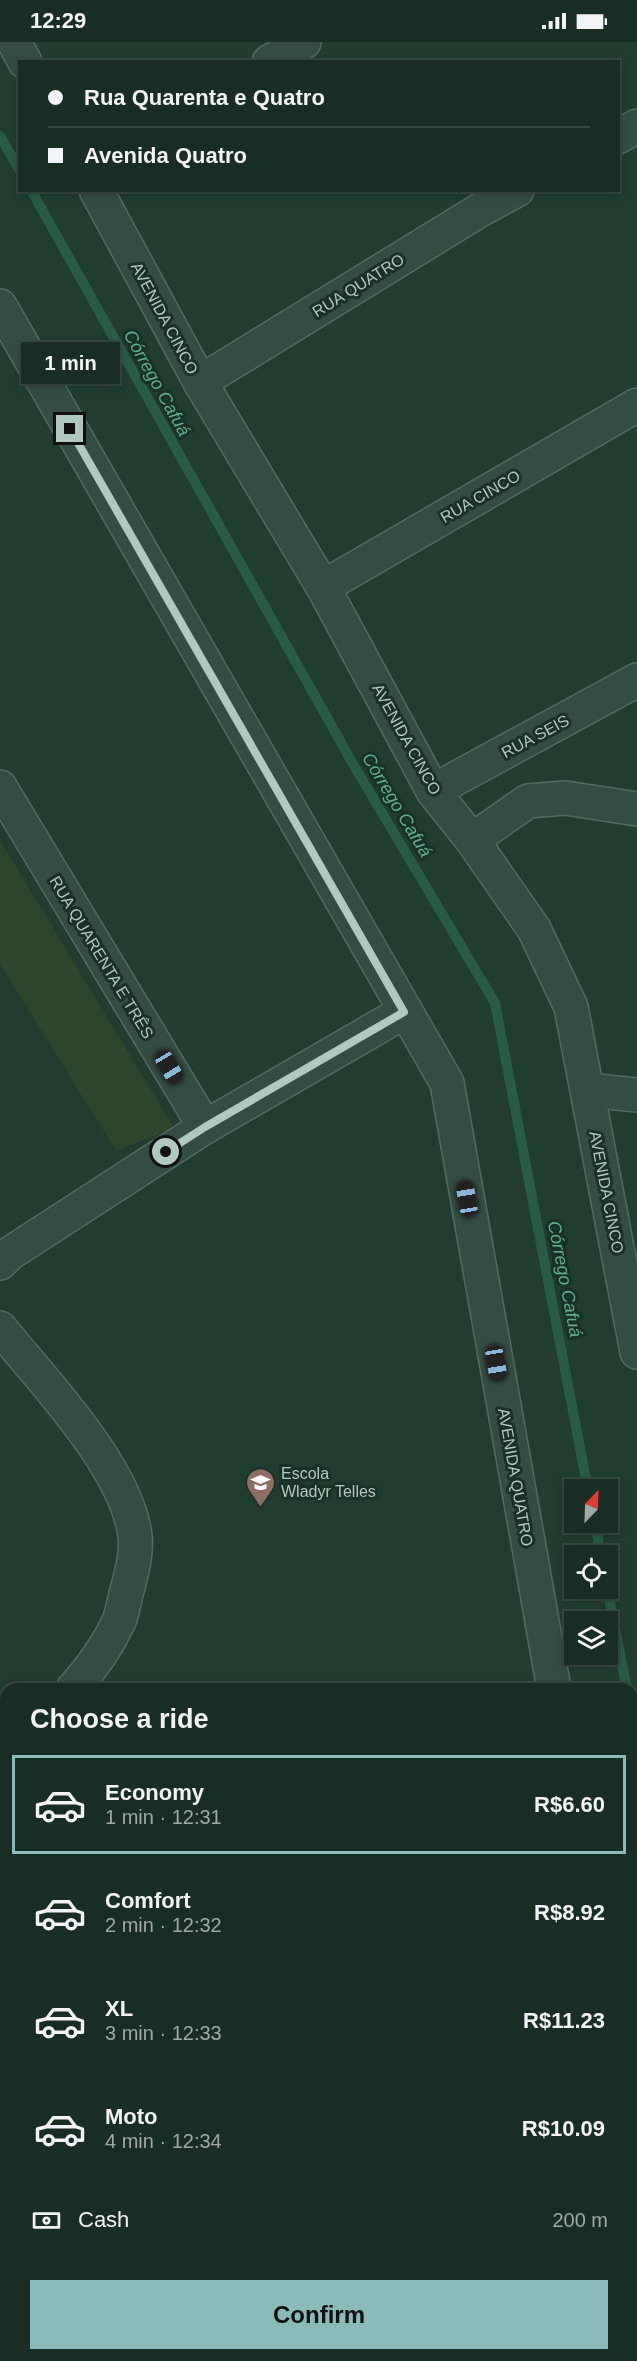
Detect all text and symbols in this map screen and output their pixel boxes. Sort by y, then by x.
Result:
text: 12:29 [30,8,86,33]
text: Rua Quarenta e Quatro [84,85,325,110]
text: Avenida Quatro [84,143,247,168]
street label: RUA QUATRO [309,250,407,320]
street label: AVENIDA CINCO [128,259,201,377]
water label: Córrego Cafuá [120,327,194,439]
callout: 1 min [20,342,119,384]
text: 1 min [44,352,97,374]
route end [56,415,83,442]
street label: RUA CINCO [438,467,523,526]
street label: AVENIDA CINCO [369,681,444,798]
street label: RUA SEIS [499,712,572,761]
water label: Córrego Cafuá [358,749,436,861]
street label: RUA QUARENTA E TRÊS [46,873,158,1041]
car [152,1047,186,1087]
street label: AVENIDA CINCO [586,1130,627,1255]
route start [152,1138,179,1165]
car [455,1180,479,1218]
water label: Córrego Cafuá [544,1219,586,1339]
car [484,1344,508,1382]
street label: AVENIDA QUATRO [495,1407,536,1547]
place label: Escola Wladyr Telles [281,1465,376,1500]
school or university icon: Escola Wladyr Telles [244,1466,276,1508]
north arrow [564,1479,618,1533]
map controls [564,1479,618,1665]
button: locate [564,1545,618,1599]
button: layers [564,1611,618,1665]
text: Choose a ride [30,1704,209,1734]
icon: car [33,1778,87,1832]
text: Economy [105,1780,204,1805]
text: R$6.60 [534,1792,605,1817]
text: 1 min · 12:31 [105,1806,222,1828]
icon: car [33,1886,87,1940]
text: Comfort [105,1888,191,1913]
text: R$8.92 [534,1900,605,1925]
text: 2 min · 12:32 [105,1914,222,1936]
icon: car [33,1994,87,2048]
text: XL [105,1996,133,2021]
text: R$11.23 [523,2008,605,2033]
text: 3 min · 12:33 [105,2022,222,2044]
icon: car [33,2102,87,2156]
text: Moto [105,2104,158,2129]
text: R$10.09 [522,2116,605,2141]
text: 4 min · 12:34 [105,2130,222,2152]
icon: cash [30,2204,63,2237]
text: Cash [78,2207,129,2232]
text: 200 m [552,2209,608,2231]
button: Confirm [30,2280,608,2349]

